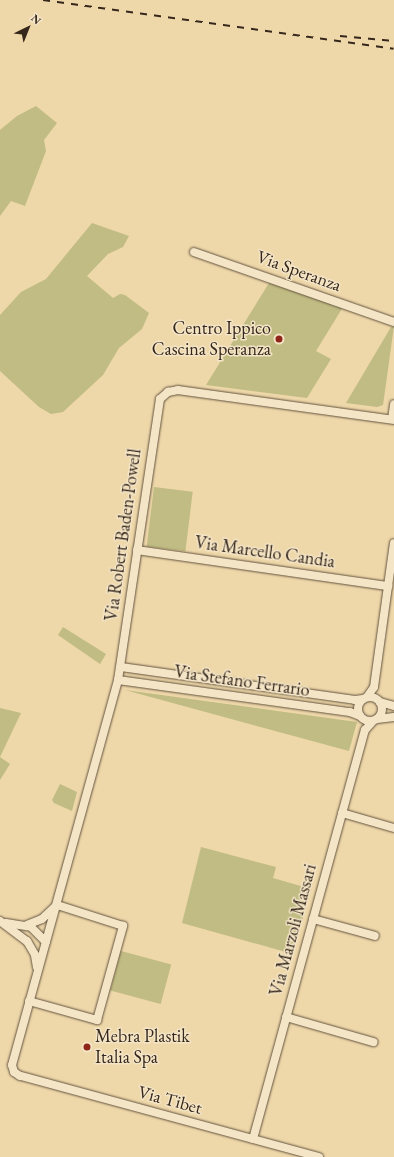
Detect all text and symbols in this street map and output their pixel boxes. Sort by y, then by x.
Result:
north arrow [8,8,48,48]
text: N [28,11,44,27]
street label: Via Speranza [254,246,344,296]
place label: Centro Ippico Cascina Speranza [152,318,271,360]
marker: Centro Ippico Cascina Speranza [274,334,284,344]
street label: Via Robert Baden-Powell [100,447,146,623]
street label: Via Marcello Candia [194,531,336,573]
street label: Via Stefano Ferrario [173,661,311,701]
street label: Via Marzoli Massari [265,862,321,998]
place label: Mebra Plastik Italia Spa [95,1026,190,1068]
marker: Mebra Plastik Italia Spa [82,1042,92,1052]
street label: Via Tibet [136,1081,204,1119]

